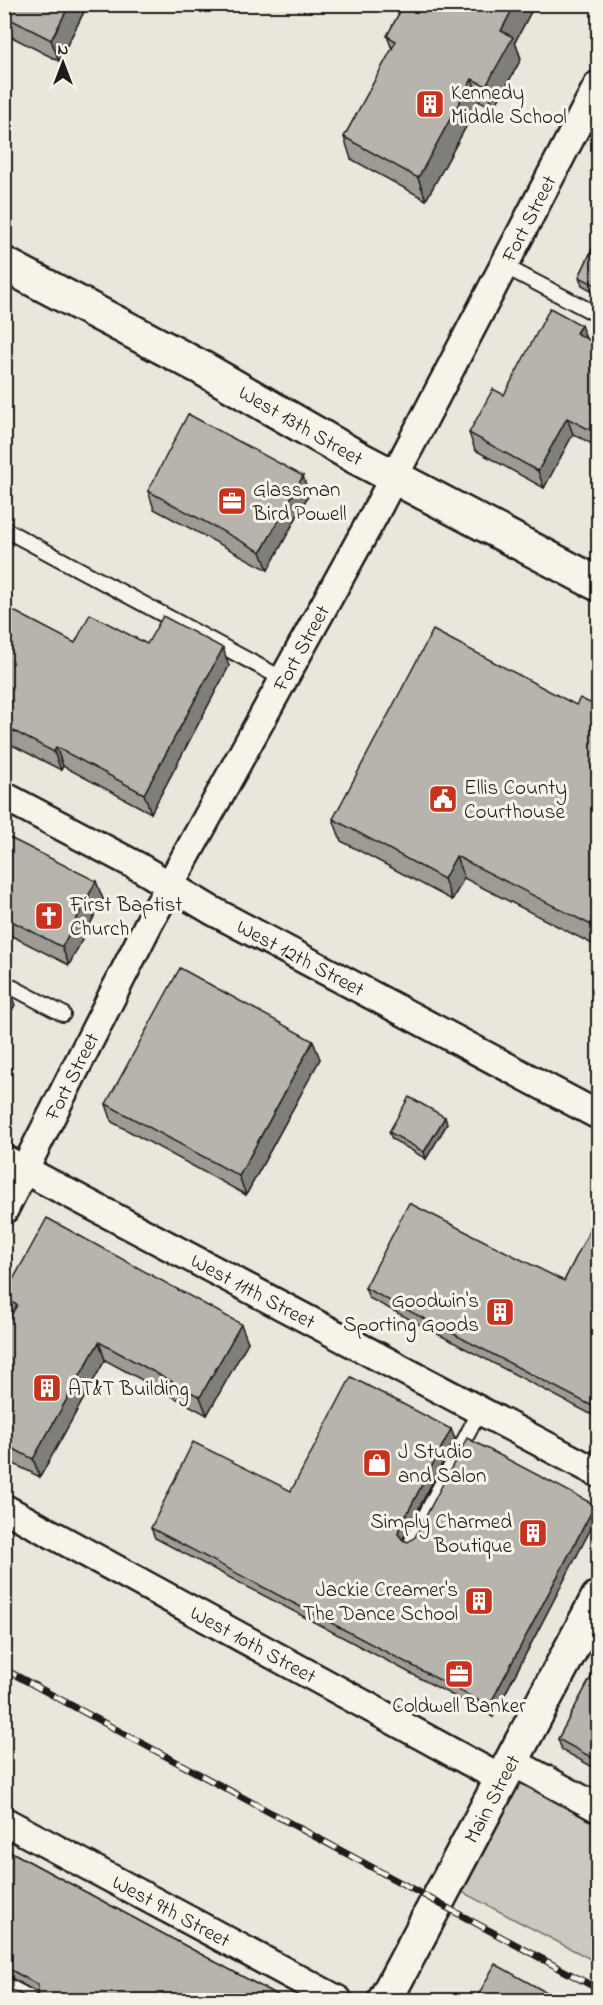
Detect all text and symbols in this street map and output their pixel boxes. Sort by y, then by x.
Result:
north arrow [33,33,93,93]
text: N [58,38,69,62]
place label: Kennedy Middle School [451,79,567,133]
building icon: Kennedy Middle School [414,88,446,120]
street label: Fort Street [495,170,565,269]
street label: West 13th Street [232,379,368,475]
place label: Glassman Bird Powell [252,476,347,530]
office icon: Glassman Bird Powell [216,485,248,517]
street label: Fort Street [266,600,339,698]
place label: Ellis County Courthouse [464,774,567,828]
public building icon: Ellis County Courthouse [427,783,459,815]
place label: First Baptist Church [69,891,182,945]
church icon: First Baptist Church [33,900,65,932]
street label: West 12th Street [230,913,369,1006]
street label: Fort Street [38,1028,108,1127]
street label: West 11th Street [185,1247,320,1338]
place label: Goodwin's Sporting Goods [343,1287,479,1343]
building icon: Goodwin's Sporting Goods [484,1296,516,1328]
building icon: AT&T Building [31,1372,63,1404]
place label: AT&T Building [68,1375,189,1407]
place label: J Studio and Salon [398,1438,486,1492]
shop icon: J Studio and Salon [361,1447,393,1479]
place label: Simply Charmed Boutique [370,1508,513,1562]
building icon: Simply Charmed Boutique [517,1517,549,1549]
place label: Jackie Creamer's The Dance School [303,1576,458,1630]
building icon: Jackie Creamer's The Dance School [463,1585,495,1617]
street label: West 10th Street [184,1599,321,1692]
office icon: Coldwell Banker [443,1658,475,1690]
place label: Coldwell Banker [392,1692,526,1722]
street label: Main Street [458,1750,529,1849]
street label: West 9th Street [106,1869,235,1957]

